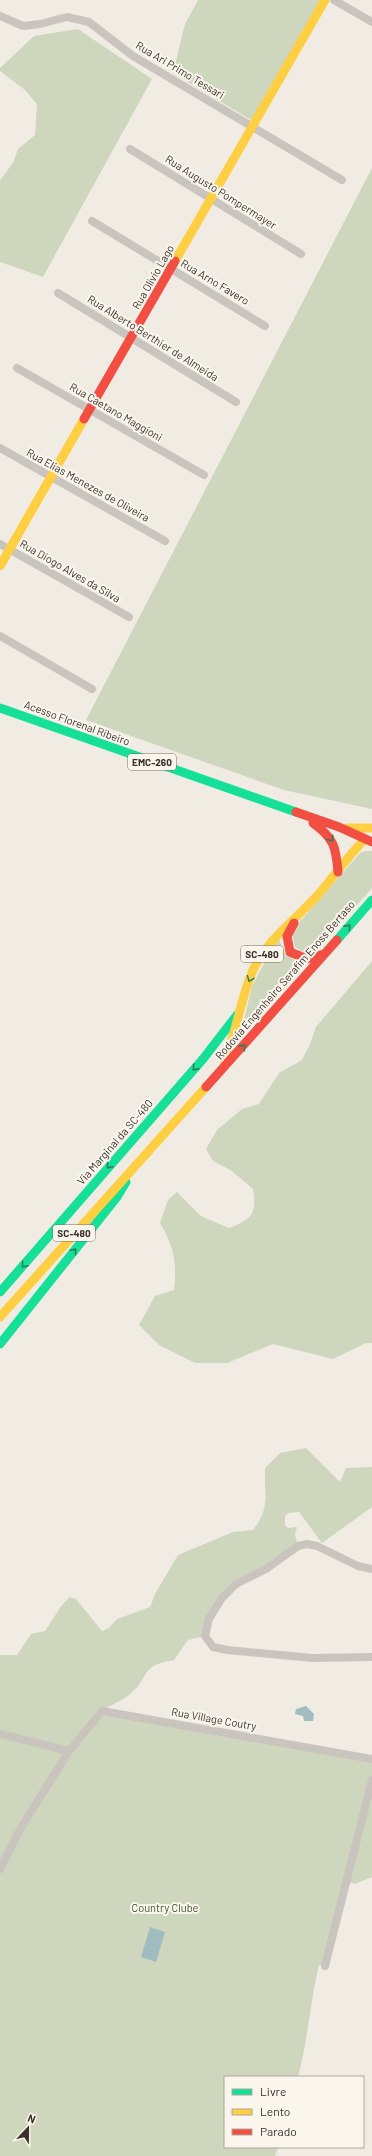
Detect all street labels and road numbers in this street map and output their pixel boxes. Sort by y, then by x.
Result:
street label: Rua Ari Primo Tessari [134,38,227,101]
street label: Rua Augusto Pompermayer [163,152,279,231]
street label: Rua Olívio Lago [129,242,176,311]
street label: Rua Arno Favero [179,256,252,307]
street label: Rua Alberto Berthier de Almeida [85,292,221,383]
street label: Rua Caetano Maggioni [68,380,165,444]
street label: Rua Elias Menezes de Oliveira [24,445,152,524]
street label: Rua Diogo Alves da Silva [18,536,123,605]
street label: Acesso Florenal Ribeiro [23,697,132,748]
road number: EMC-260 [128,754,176,770]
street label: Rodovia Engenheiro Serafim Enoss Bertaso [212,898,357,1062]
road number: SC-480 [241,946,283,962]
street label: Via Marginal da SC-480 [74,1096,155,1187]
road number: SC-480 [53,1225,95,1241]
street label: Rua Village Coutry [170,1705,258,1732]

